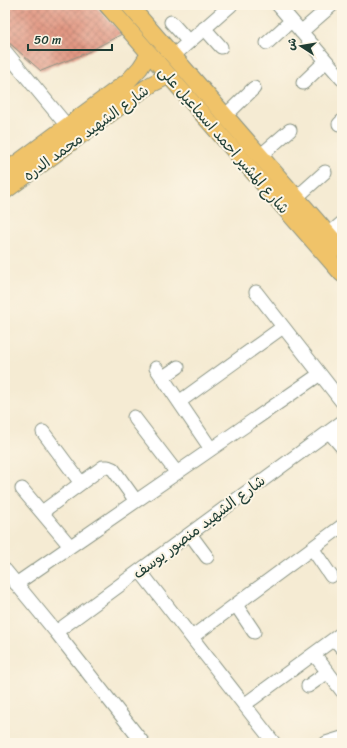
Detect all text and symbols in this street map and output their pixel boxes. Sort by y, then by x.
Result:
scale bar [28,26,112,52]
north arrow [281,26,321,66]
text: 50 m [34,29,61,51]
text: ش [281,36,302,52]
street label: شارع المشير احمد اسماعيل على [152,60,296,220]
street label: شارع الشهيد محمد الدره [17,78,155,188]
street label: شارع الشهيد منصور يوسف [127,468,271,586]

